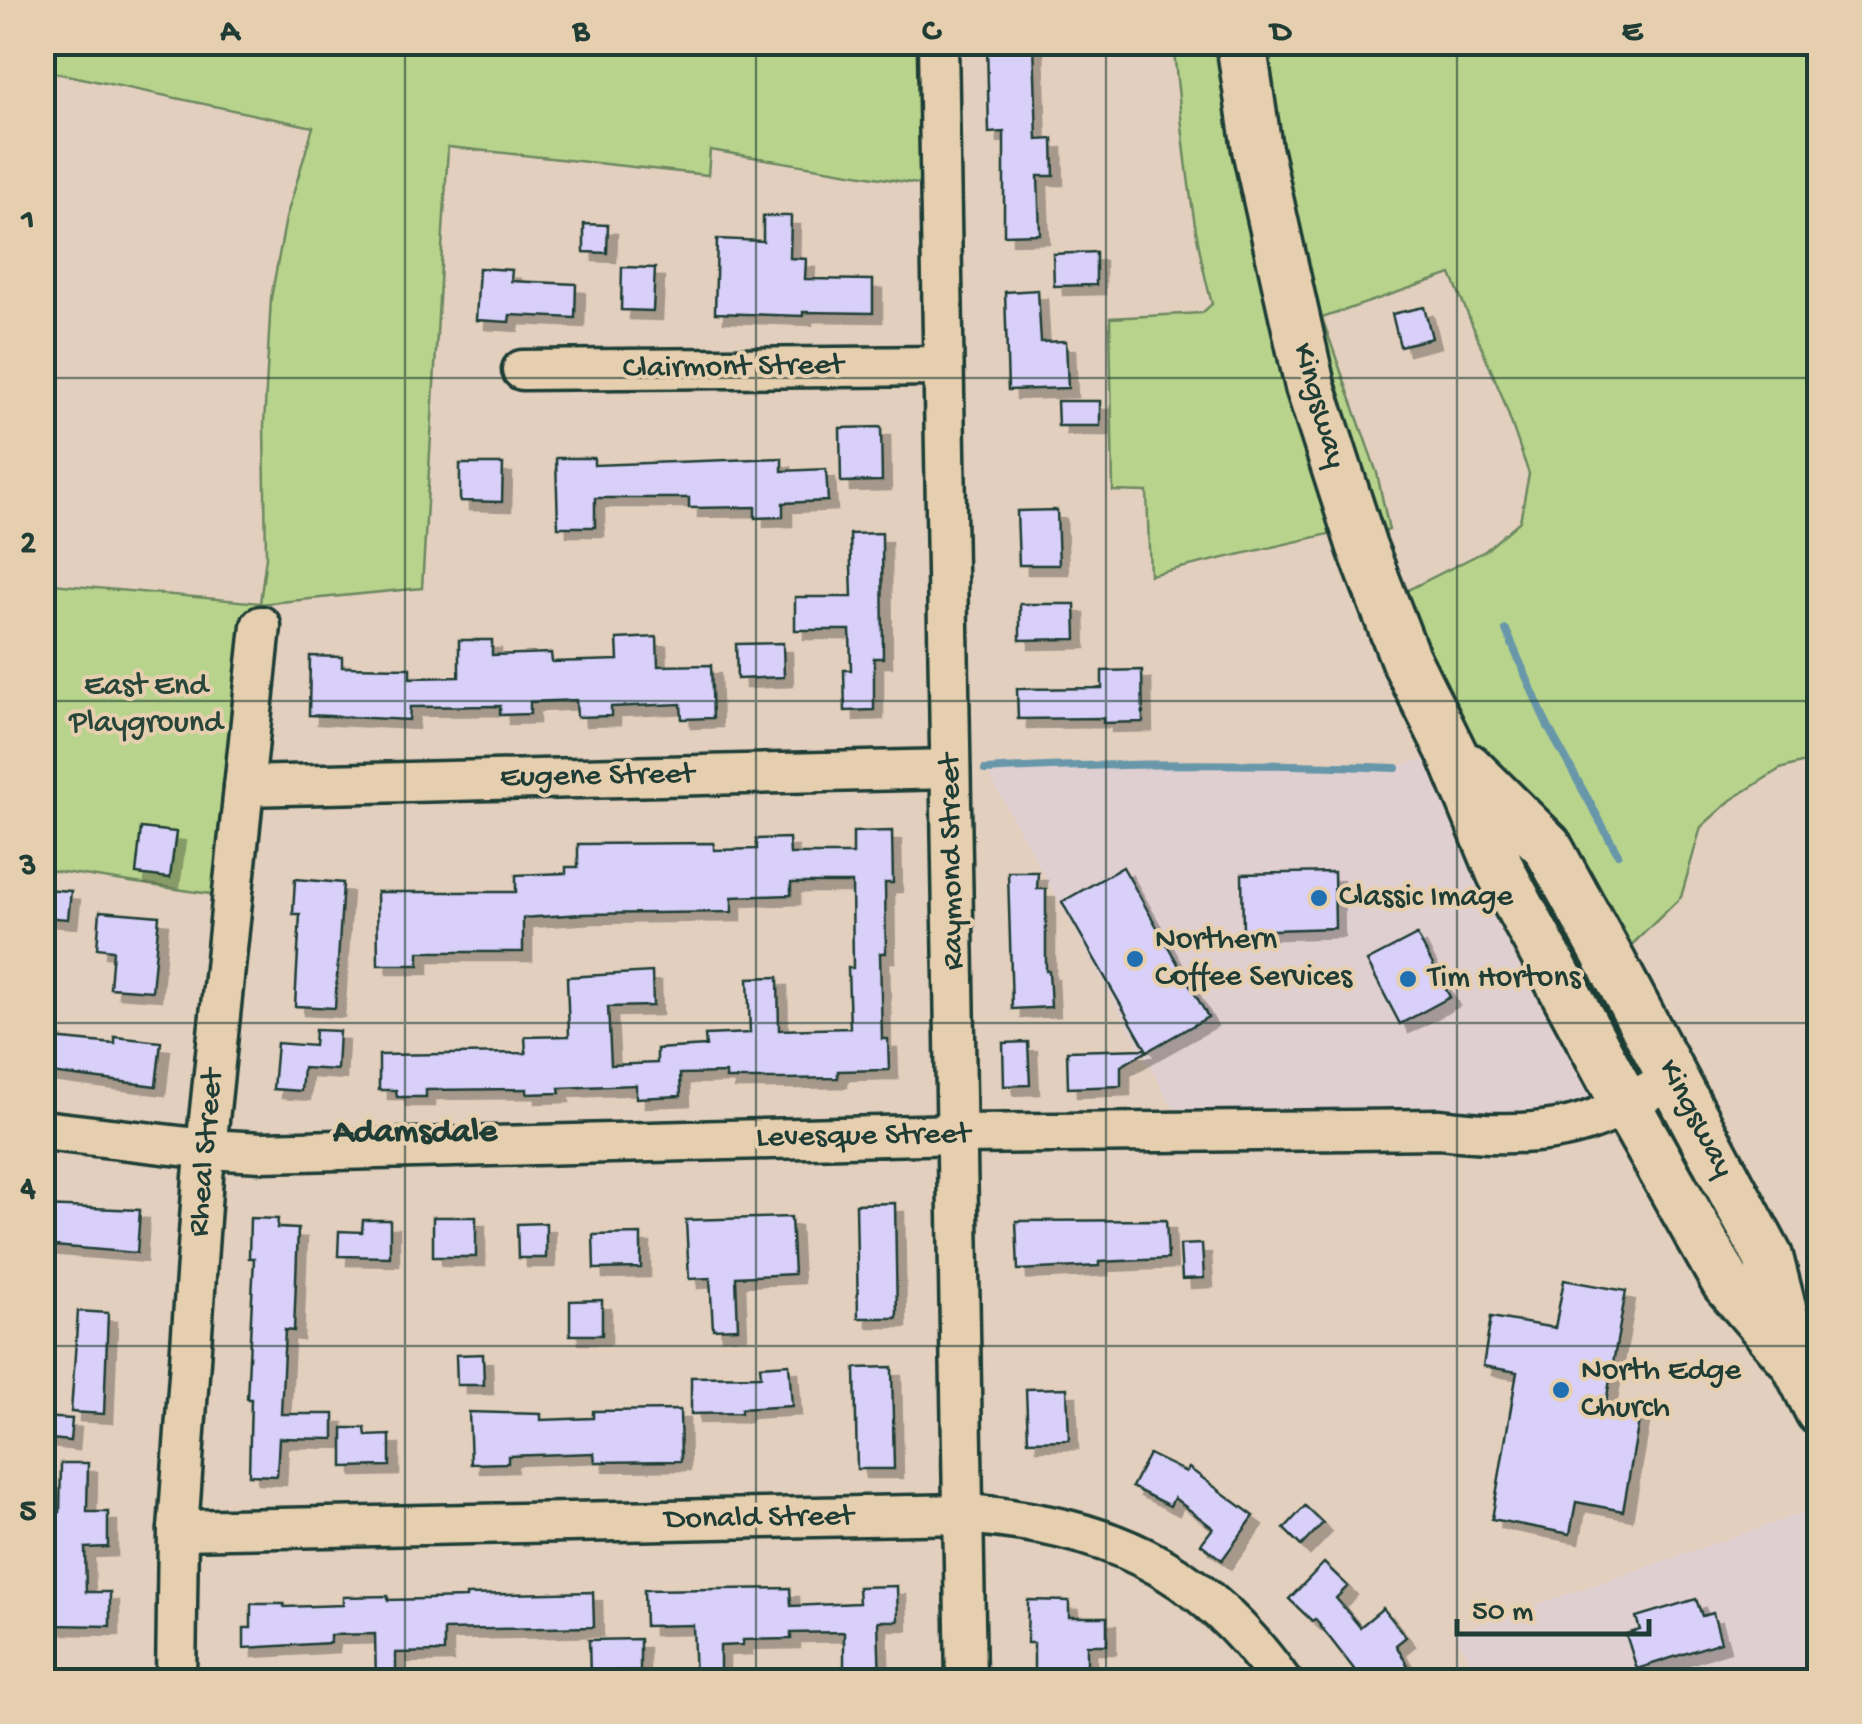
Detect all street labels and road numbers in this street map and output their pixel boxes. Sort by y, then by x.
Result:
street label: Kingsway [1282,339,1354,473]
street label: Clairmont Street [622,347,847,389]
street label: Raymond Street [932,751,974,971]
street label: Eugene Street [500,756,697,798]
street label: Kingsway [1648,1054,1742,1185]
street label: Rheal Street [181,1065,234,1238]
street label: Levesque Street [756,1116,973,1158]
street label: Donald Street [662,1498,857,1540]

